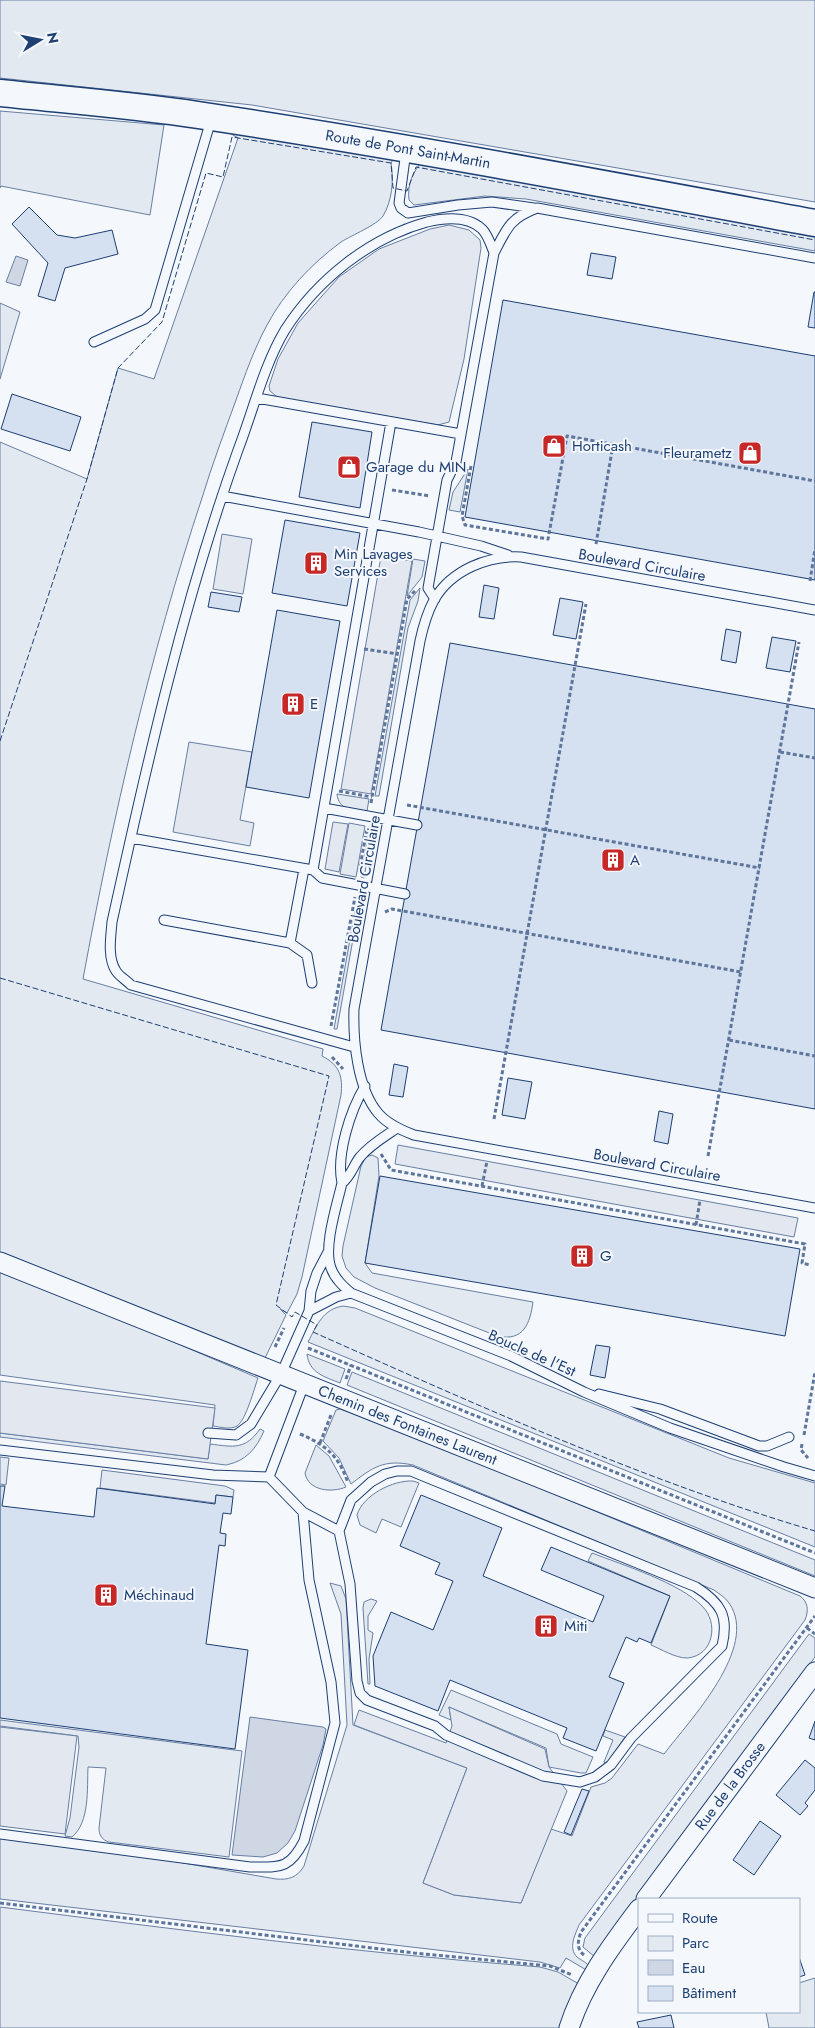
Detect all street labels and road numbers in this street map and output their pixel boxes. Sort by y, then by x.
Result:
street label: Route de Pont Saint-Martin [324,124,492,174]
street label: Boulevard Circulaire [577,543,708,587]
street label: Boulevard Circulaire [342,813,386,944]
street label: Boulevard Circulaire [592,1143,723,1187]
street label: Boucle de l'Est [485,1324,580,1382]
street label: Chemin des Fontaines Laurent [315,1379,501,1471]
street label: Rue de la Brosse [690,1737,771,1835]

